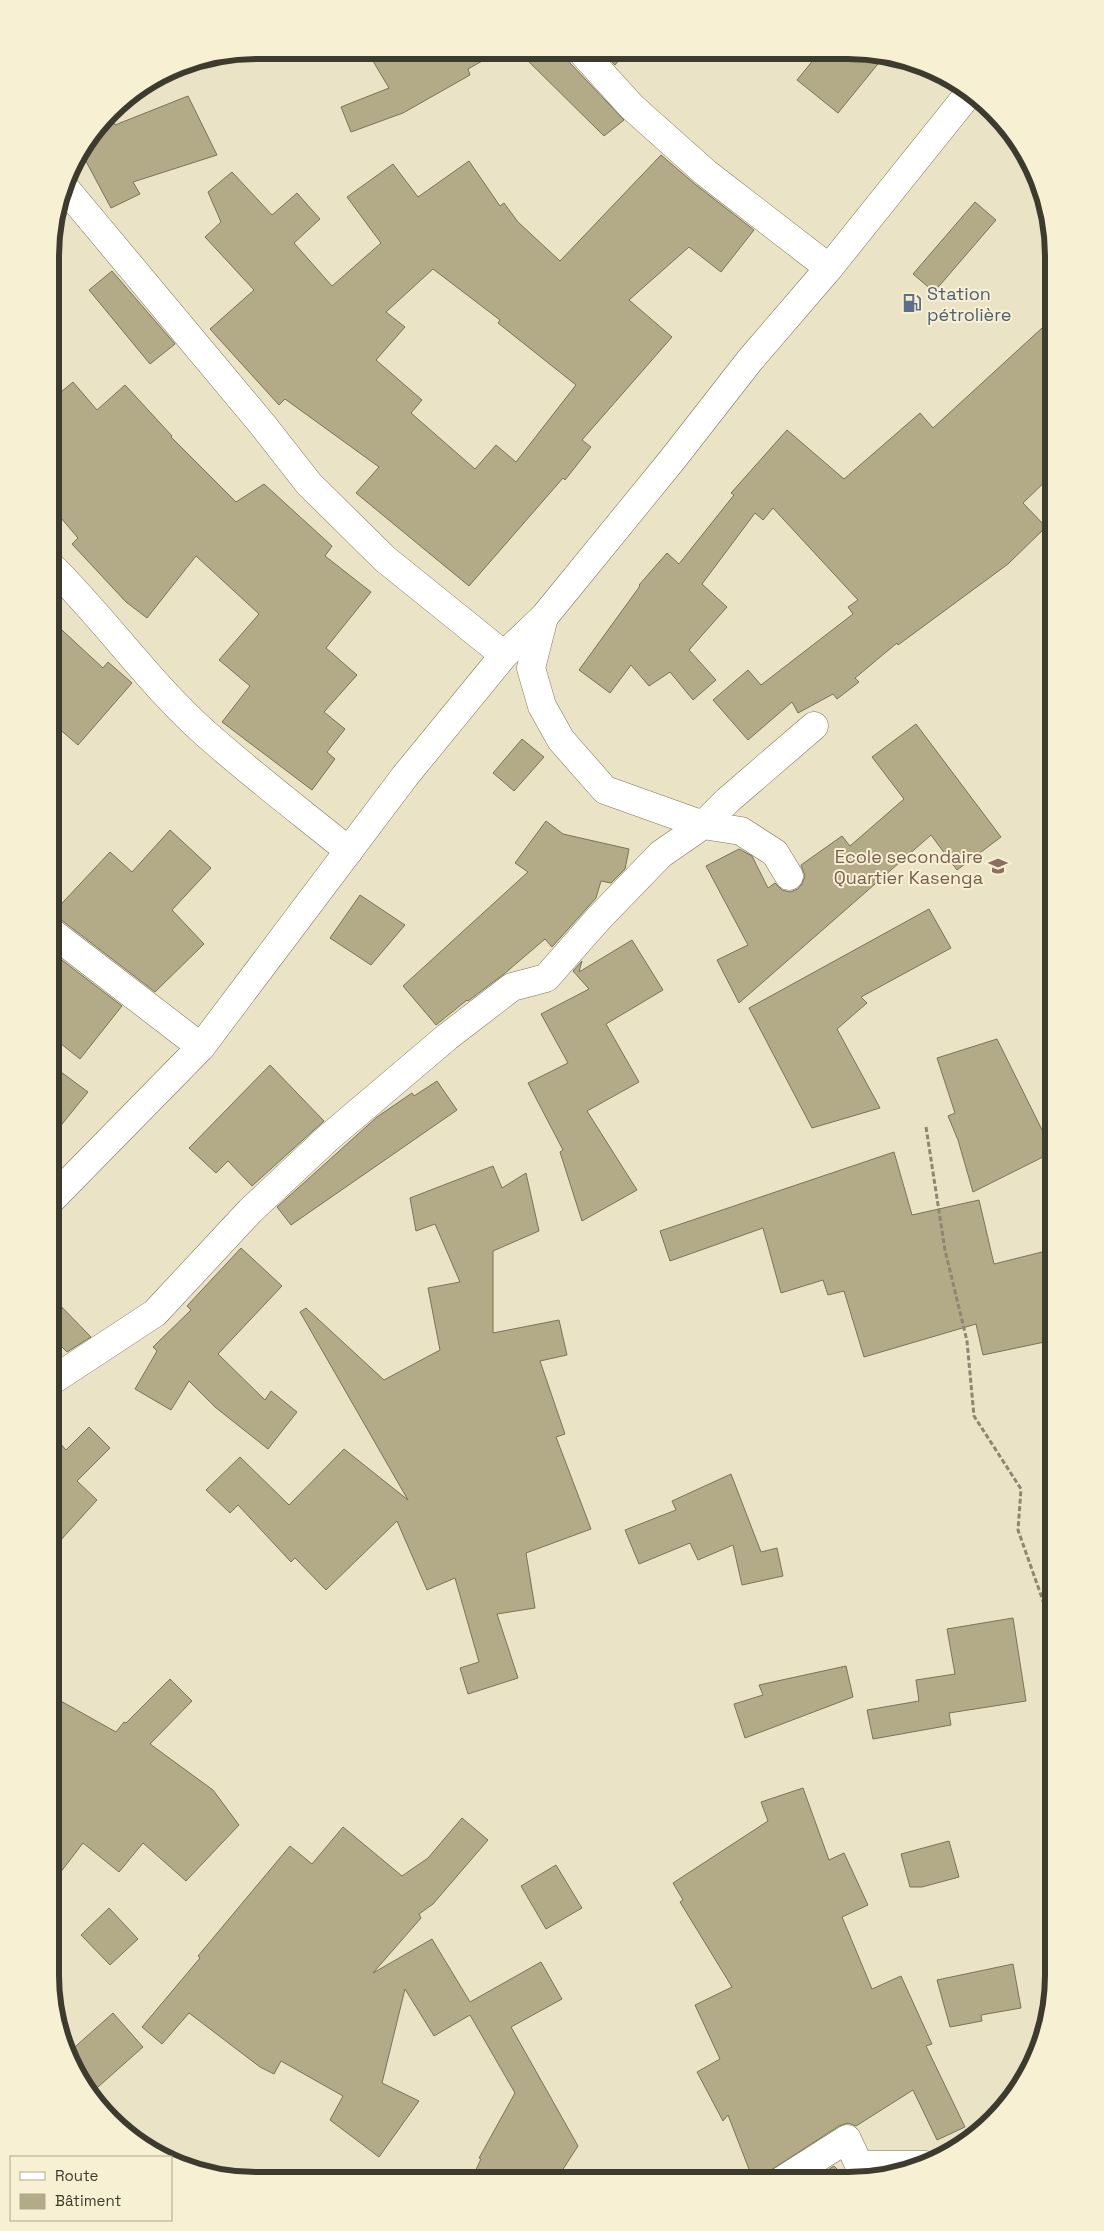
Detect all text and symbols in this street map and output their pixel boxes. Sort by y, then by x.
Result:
place label: Station pétrolière [927,282,1011,326]
fuel station icon: Station pétrolière [901,292,923,314]
place label: Ecole secondaire Quartier Kasenga [834,845,983,889]
school or university icon: Ecole secondaire Quartier Kasenga [987,855,1009,877]
legend [10,2156,172,2221]
text: Route [55,2166,99,2185]
text: Bâtiment [55,2191,121,2210]

